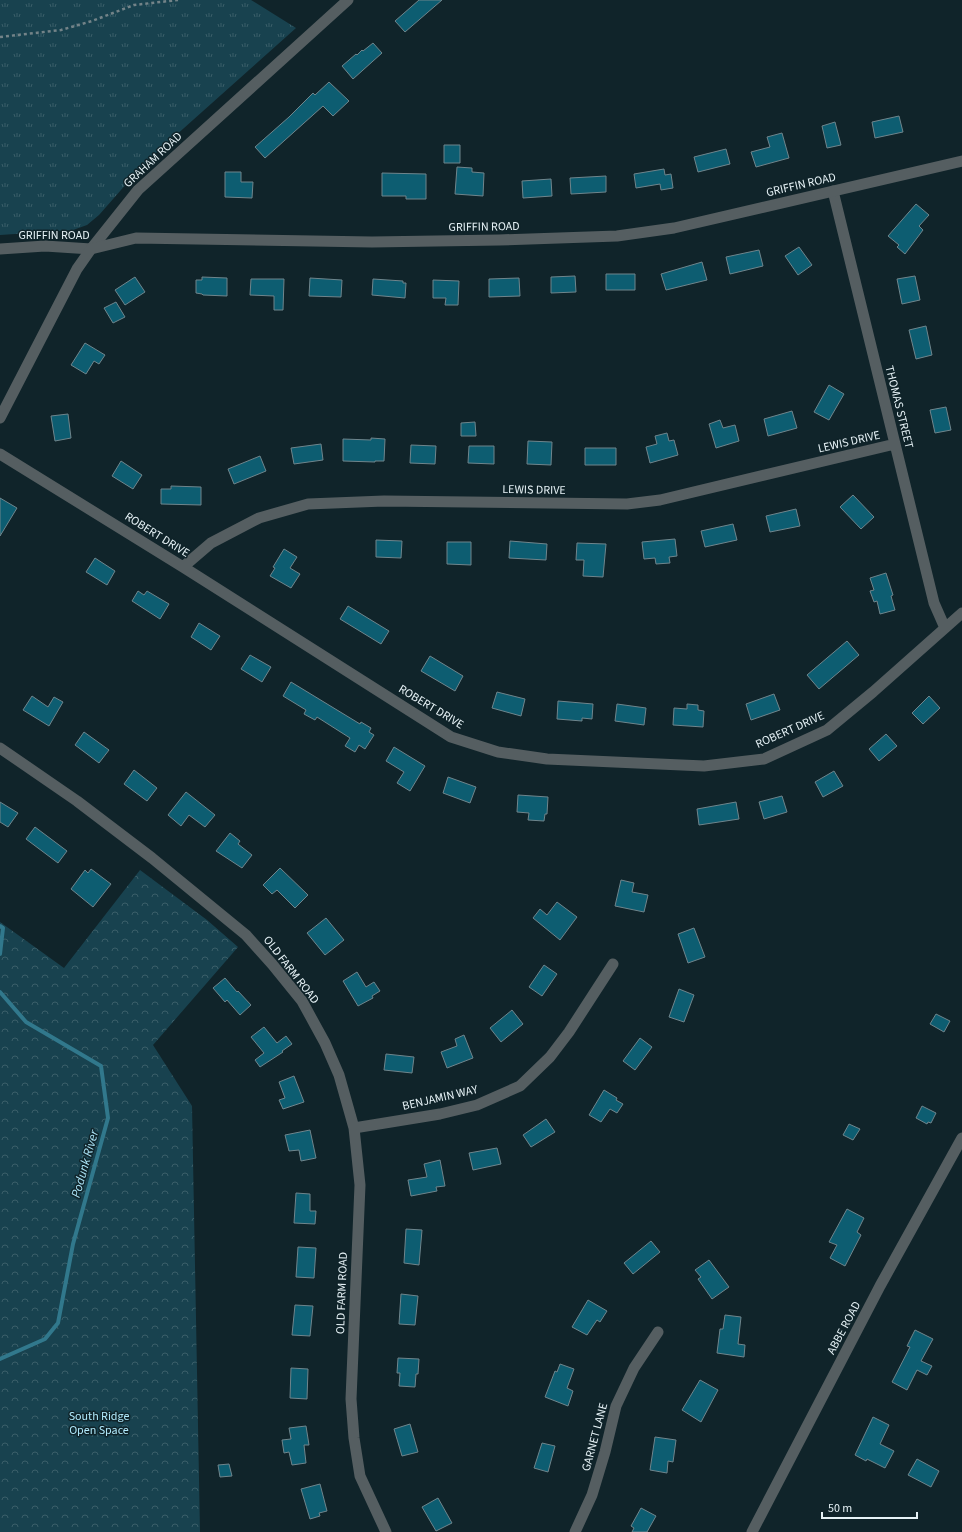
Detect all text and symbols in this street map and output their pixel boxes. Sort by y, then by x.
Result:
street label: GRAHAM ROAD [120,128,186,192]
street label: GRIFFIN ROAD [764,169,838,201]
street label: GRIFFIN ROAD [448,218,520,236]
street label: GRIFFIN ROAD [18,227,90,244]
street label: THOMAS STREET [880,364,918,451]
street label: LEWIS DRIVE [816,427,882,457]
street label: LEWIS DRIVE [502,481,566,499]
street label: ROBERT DRIVE [121,508,193,562]
street label: ROBERT DRIVE [395,681,467,733]
street label: ROBERT DRIVE [753,707,827,753]
street label: OLD FARM ROAD [259,932,323,1008]
street label: BENJAMIN WAY [401,1081,480,1115]
water label: Podunk River [67,1127,103,1200]
street label: OLD FARM ROAD [332,1252,352,1334]
street label: ABBE ROAD [823,1298,865,1358]
street label: GARNET LANE [578,1401,612,1473]
park label: South Ridge Open Space [69,1408,129,1439]
scale bar [822,1494,917,1520]
text: 50 m [828,1500,852,1517]

